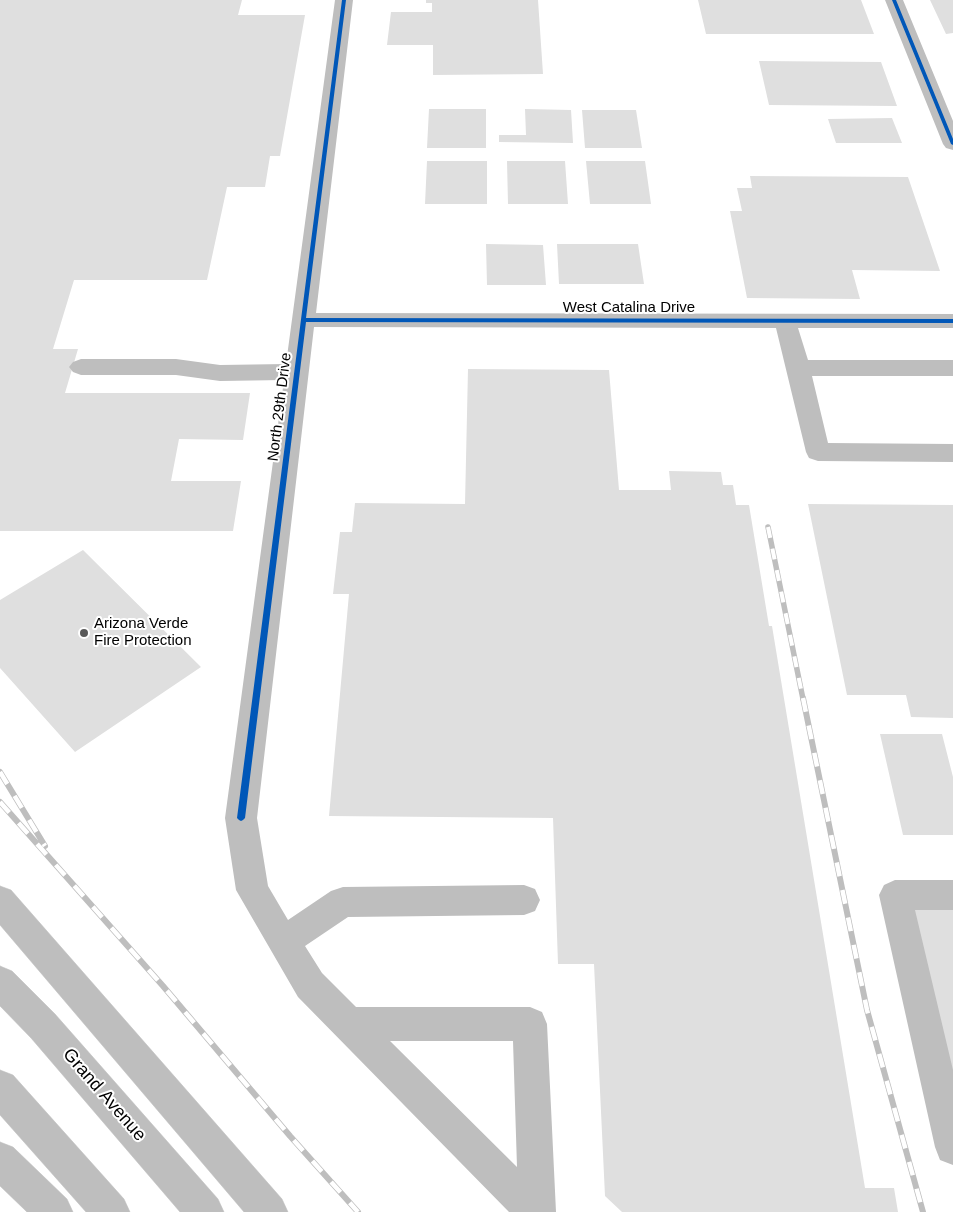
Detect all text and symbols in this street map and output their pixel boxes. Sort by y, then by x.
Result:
street label: West Catalina Drive [563,299,695,317]
street label: North 29th Drive [264,352,296,462]
place label: Arizona Verde Fire Protection [94,615,192,650]
marker: Arizona Verde Fire Protection [78,627,90,639]
street label: Grand Avenue [58,1044,150,1146]

